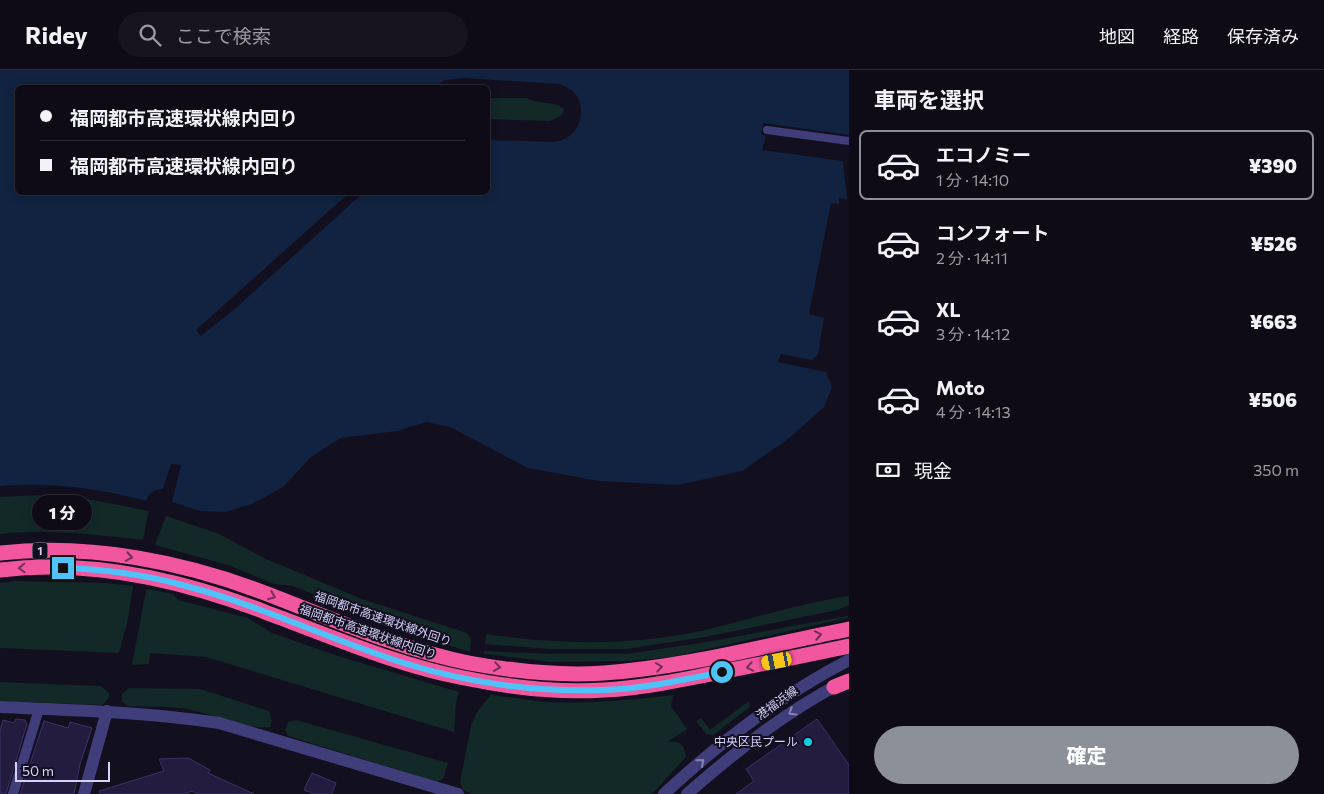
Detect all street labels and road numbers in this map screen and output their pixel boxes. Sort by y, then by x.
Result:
road number: 1 [32,542,48,560]
street label: 福岡都市高速環状線外回り [313,588,454,648]
street label: 福岡都市高速環状線内回り [298,601,439,661]
street label: 港福浜線 [753,682,800,722]

